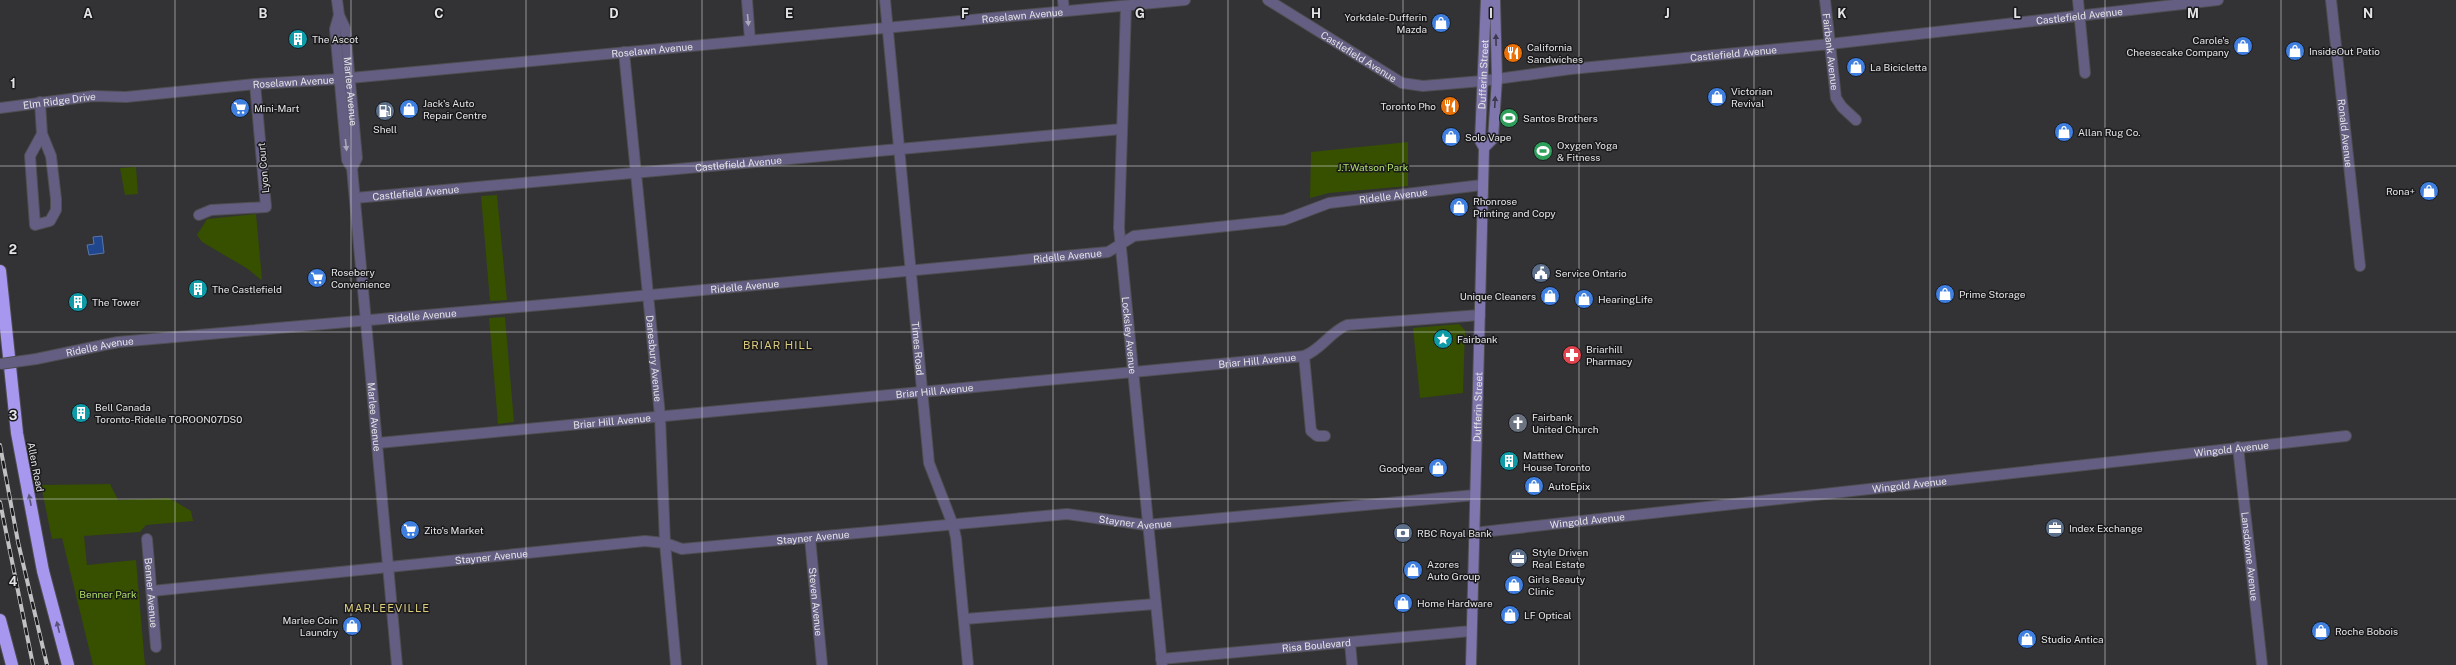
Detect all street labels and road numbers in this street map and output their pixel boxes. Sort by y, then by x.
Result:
street label: Roselawn Avenue [981,5,1064,25]
street label: Castlefield Avenue [2035,5,2124,27]
street label: Fairbank Avenue [1821,12,1841,91]
street label: Castlefield Avenue [1319,28,1399,85]
street label: Dufferin Street [1475,39,1490,110]
street label: Roselawn Avenue [611,40,694,60]
street label: Castlefield Avenue [1690,43,1778,63]
street label: Marlee Avenue [342,56,360,127]
street label: Roselawn Avenue [252,73,335,90]
street label: Elm Ridge Drive [22,90,96,111]
street label: Ronald Avenue [2336,98,2355,169]
street label: Lyon Court [255,142,271,194]
street label: Castlefield Avenue [695,154,783,173]
street label: Castlefield Avenue [372,183,460,202]
street label: Ridelle Avenue [1358,185,1429,205]
street label: Ridelle Avenue [1032,247,1103,265]
street label: Ridelle Avenue [710,277,780,295]
street label: Locksley Avenue [1120,296,1139,375]
street label: Ridelle Avenue [387,306,457,324]
street label: Danesbury Avenue [644,315,665,403]
street label: Times Road [910,321,927,376]
street label: Ridelle Avenue [65,335,135,359]
street label: Briar Hill Avenue [1218,351,1297,370]
street label: Dufferin Street [1471,372,1484,442]
street label: Briar Hill Avenue [895,381,974,400]
street label: Marlee Avenue [365,382,384,452]
street label: Briar Hill Avenue [573,411,652,431]
street label: Wingold Avenue [2193,439,2270,459]
street label: Allen Road [25,441,47,493]
street label: Wingold Avenue [1871,474,1948,495]
street label: Wingold Avenue [1549,510,1626,530]
street label: Lansdowne Avenue [2239,511,2261,602]
street label: Stayner Avenue [1098,512,1172,531]
street label: Stayner Avenue [776,528,850,546]
street label: Stayner Avenue [454,547,529,566]
street label: Benner Avenue [143,557,160,629]
street label: Steven Avenue [807,567,825,637]
street label: Risa Boulevard [1281,636,1351,654]

